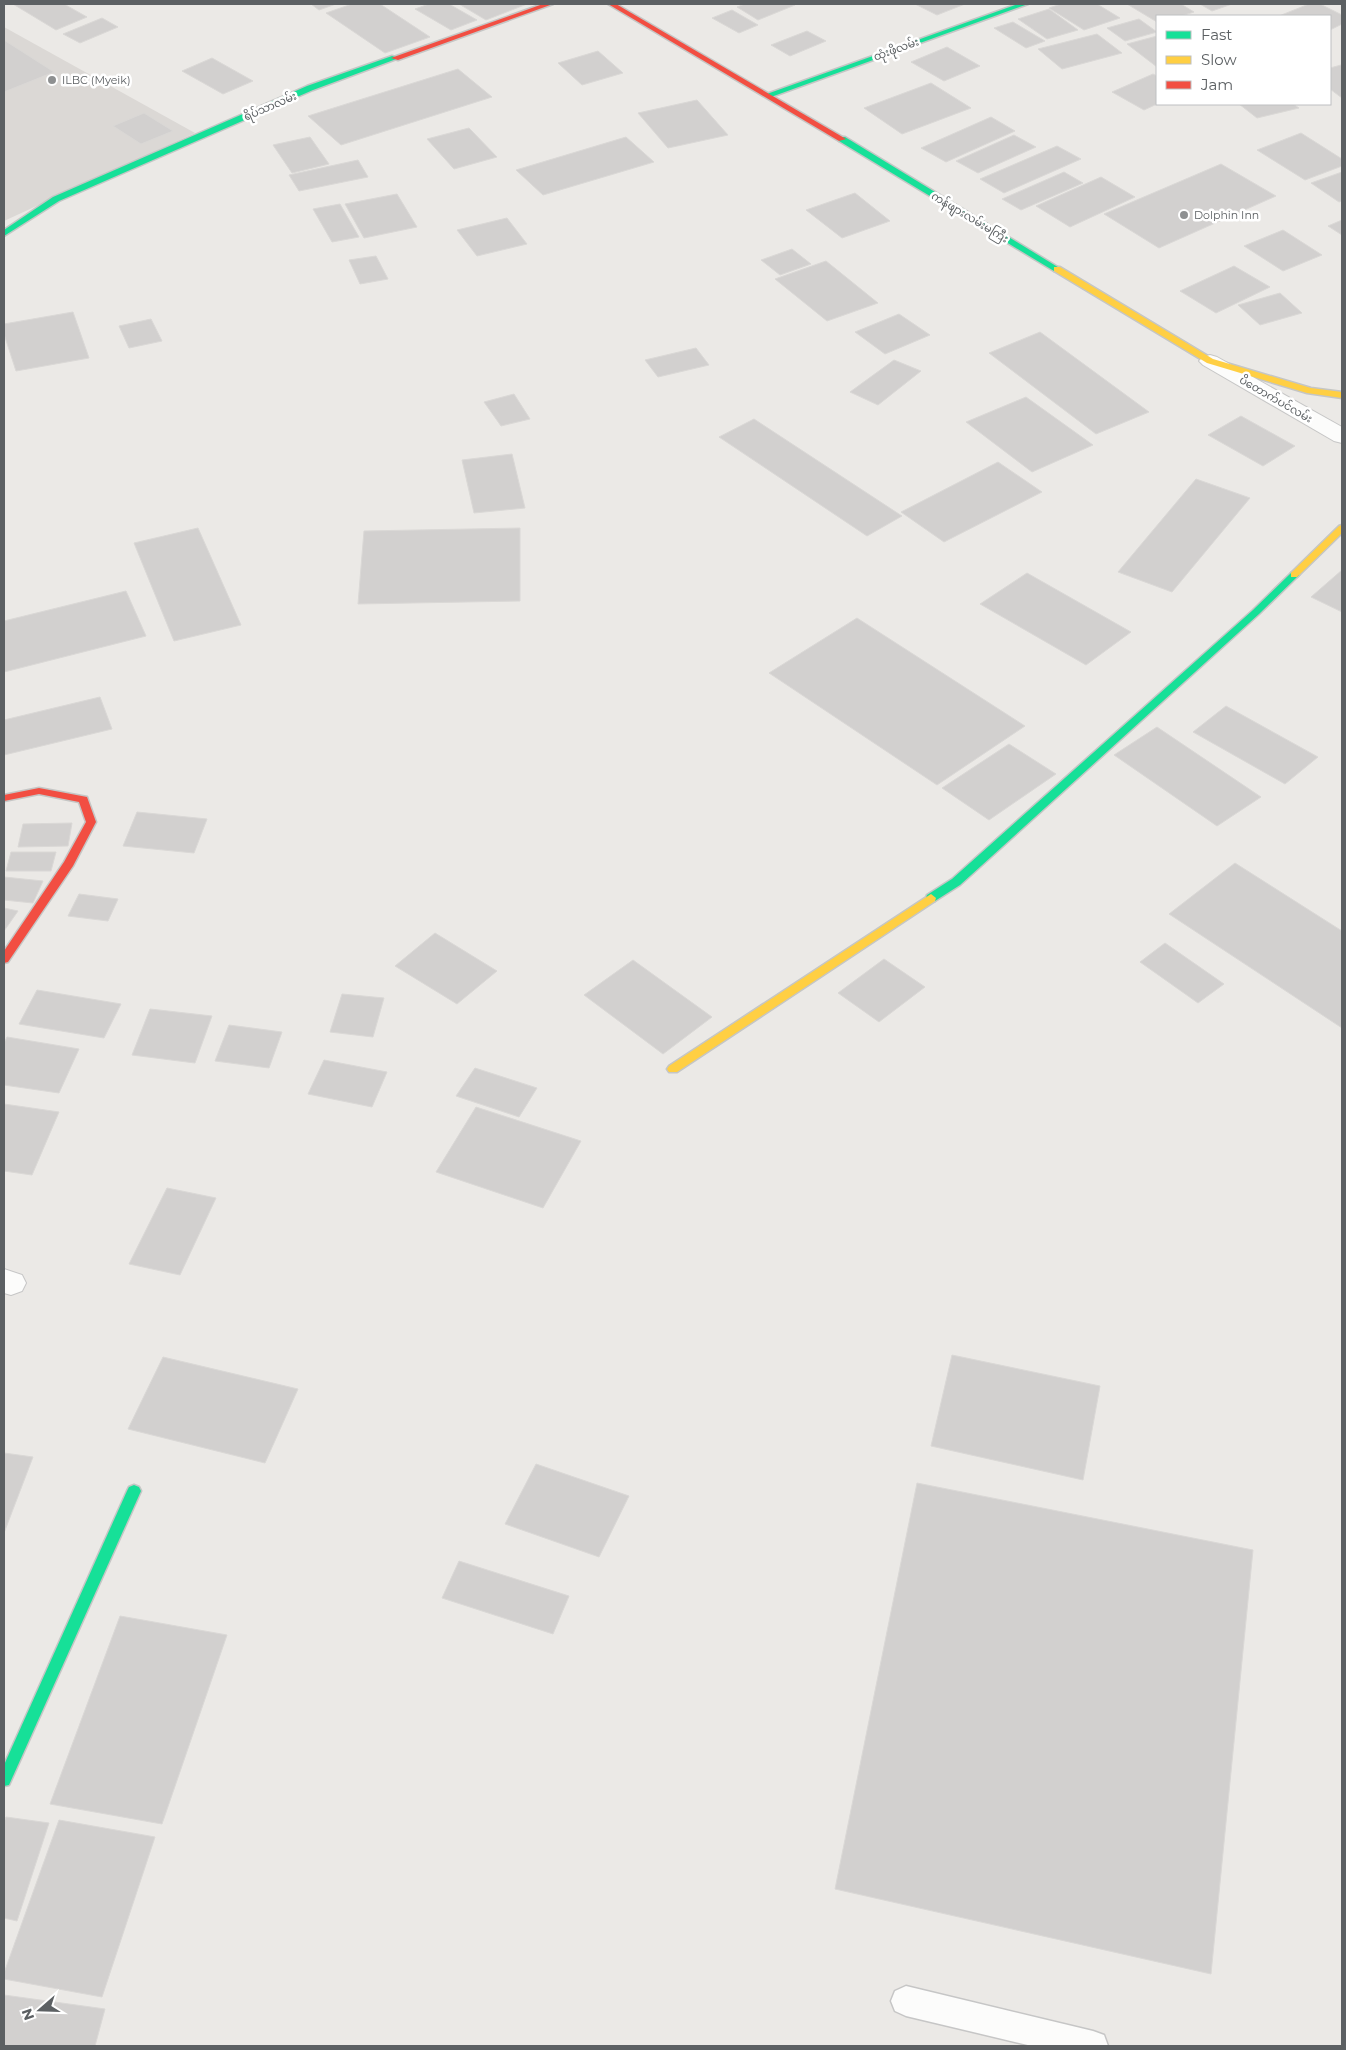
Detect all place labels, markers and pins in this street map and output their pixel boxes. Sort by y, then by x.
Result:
place label: ILBC (Myeik) [62,73,131,87]
marker: ILBC (Myeik) [46,74,58,86]
place label: Dolphin Inn [1194,208,1259,222]
marker: Dolphin Inn [1178,209,1190,221]

